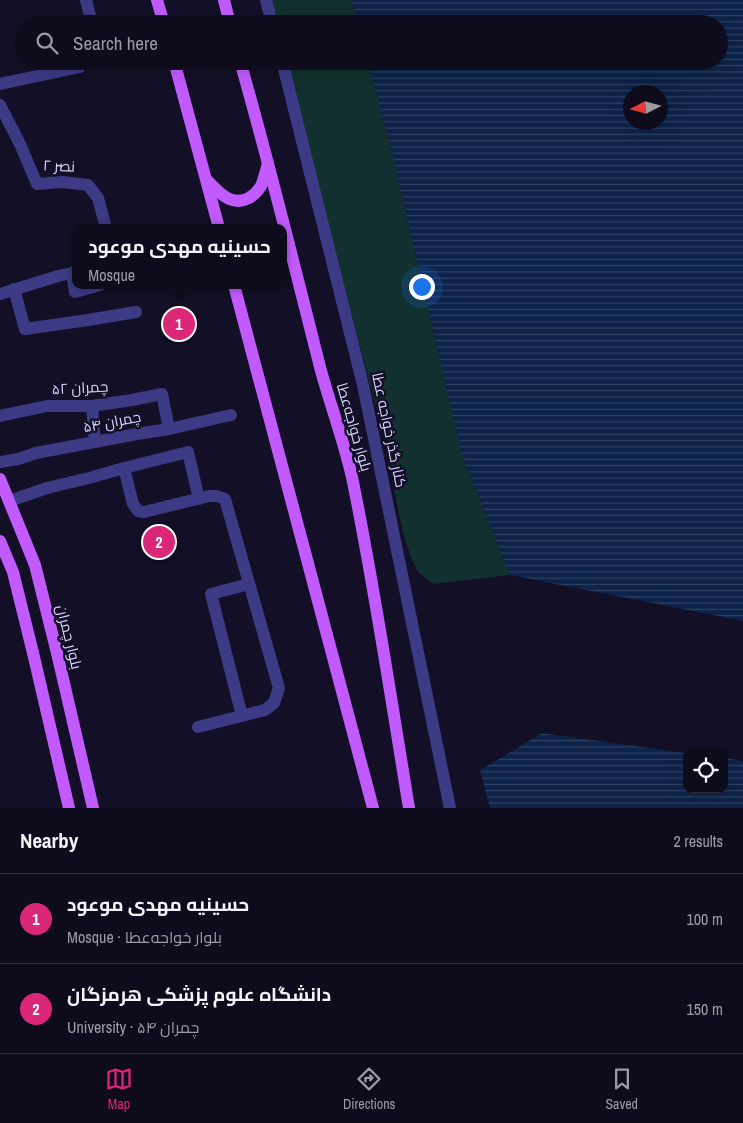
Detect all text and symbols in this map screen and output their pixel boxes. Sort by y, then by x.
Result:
search box [15,15,728,70]
icon: search [33,29,61,57]
text: Search here [73,30,158,56]
north arrow [623,85,668,130]
street label: نصر ۲ [42,154,76,177]
popup [72,224,287,289]
text: حسینیه مهدی موعود [88,233,271,259]
text: Mosque [88,264,135,286]
your location [409,274,435,300]
pin: 1 [163,305,195,343]
street label: کنار گذر خواجه عطا [367,370,412,489]
street label: چمران ۵۲ [51,376,109,399]
street label: بلوار خواجه‌عطا [332,380,377,474]
street label: چمران ۵۴ [81,406,143,437]
pin: 2 [143,523,175,561]
street label: بلوار چمران [51,602,88,671]
map controls [683,748,728,793]
button: locate [683,748,728,793]
text: Nearby [20,826,78,855]
text: 2 results [673,830,723,852]
text: حسینیه مهدی موعود [67,891,249,917]
text: 1 [32,908,40,930]
text: 100 m [687,908,723,930]
text: Mosque · بلوار خواجه‌عطا [67,926,222,948]
text: دانشگاه علوم پزشکی هرمزگان [67,981,331,1007]
text: 2 [32,998,40,1020]
text: 150 m [687,998,723,1020]
text: University · چمران ۵۴ [67,1016,199,1038]
tab: Map [105,1065,133,1113]
tab: Directions [343,1065,395,1113]
tab: Saved [605,1065,638,1113]

